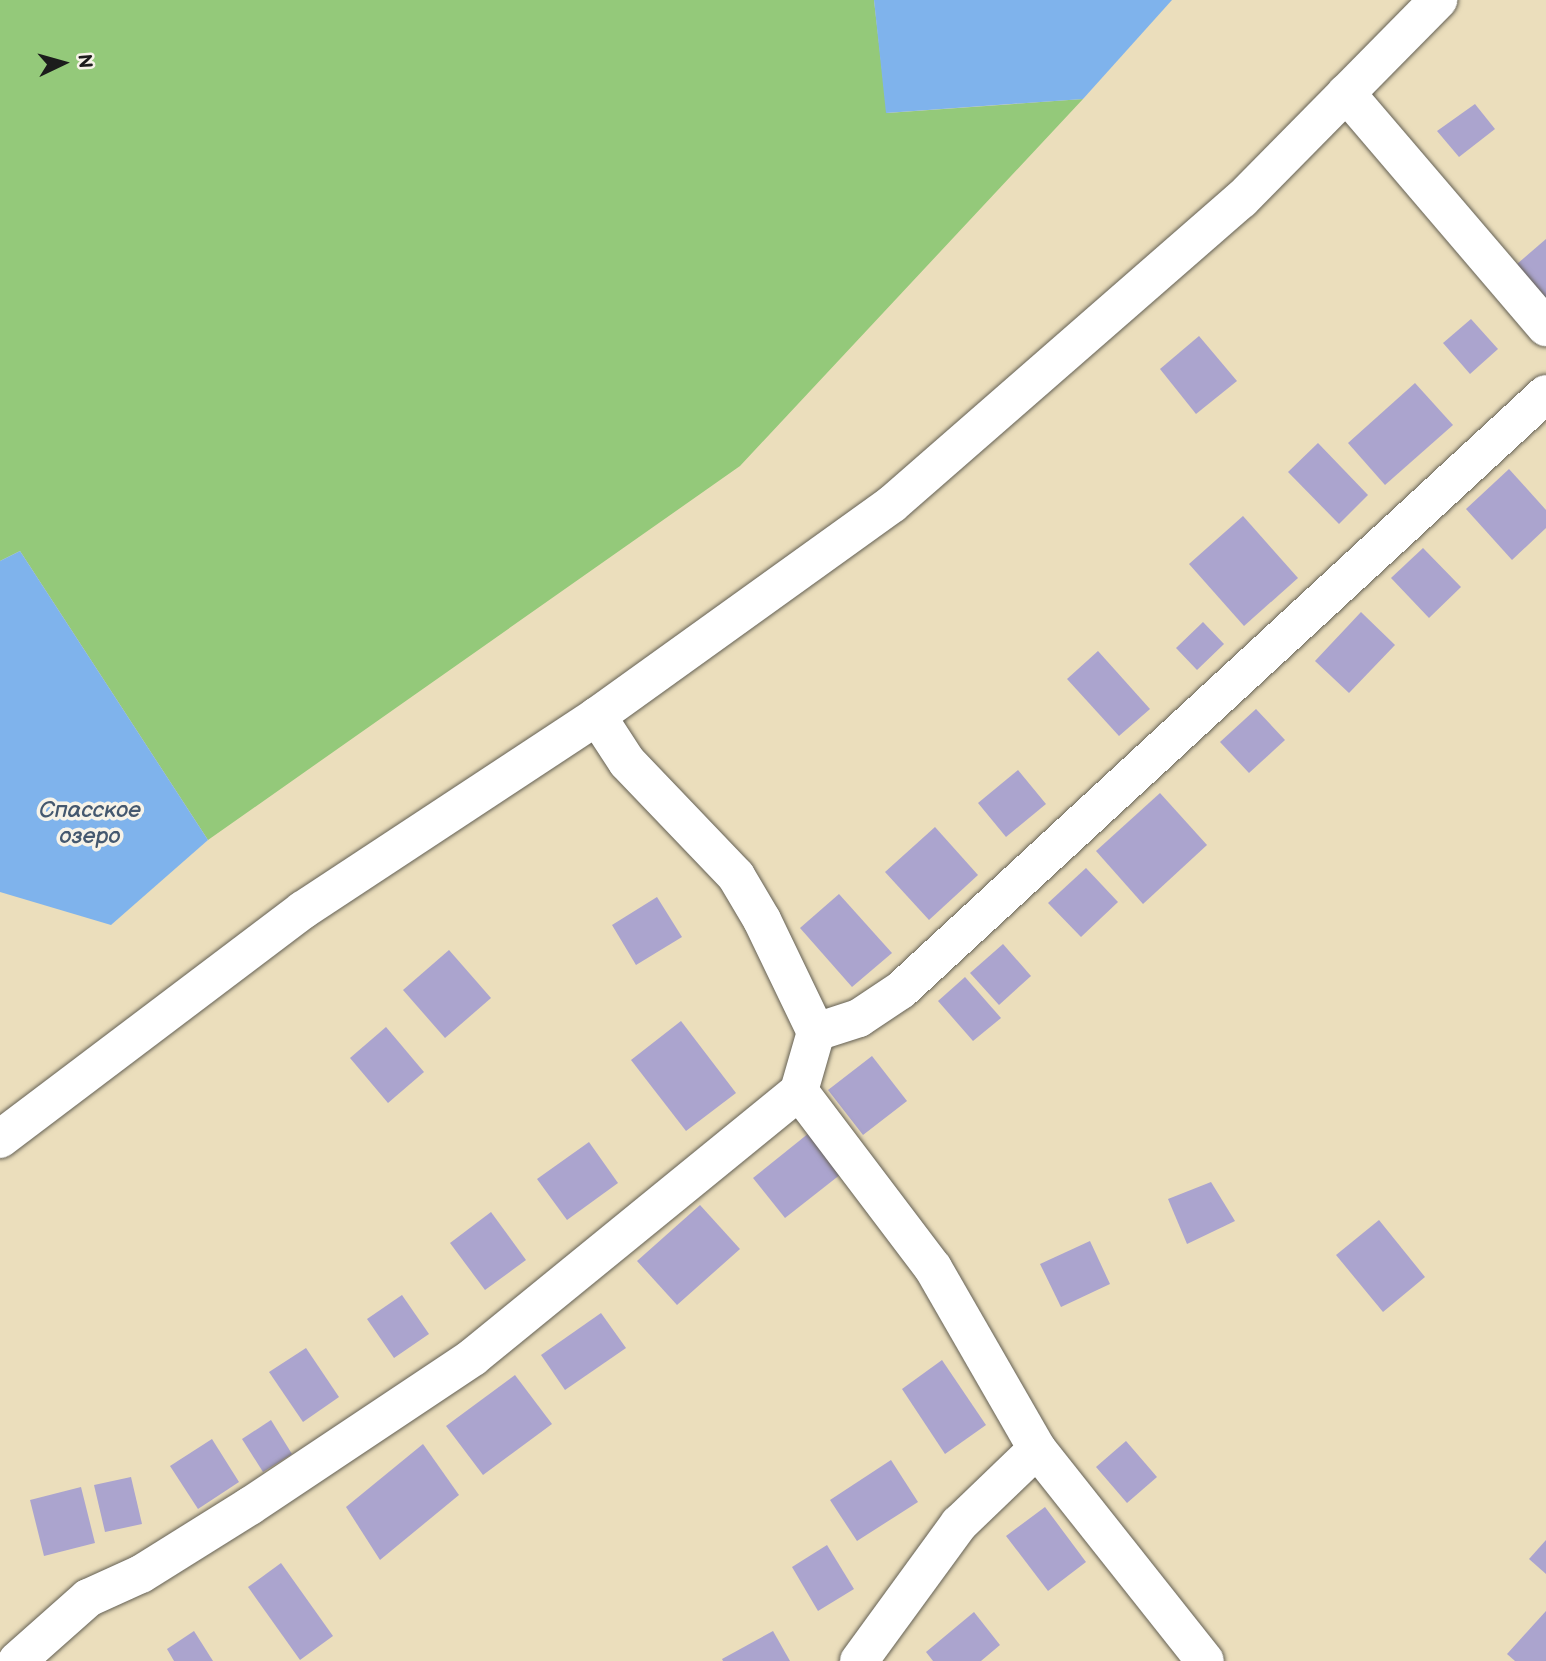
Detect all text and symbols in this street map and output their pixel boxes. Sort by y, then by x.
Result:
north arrow [28,28,98,98]
text: N [72,53,96,69]
water label: Спасское озеро [39,796,141,850]

